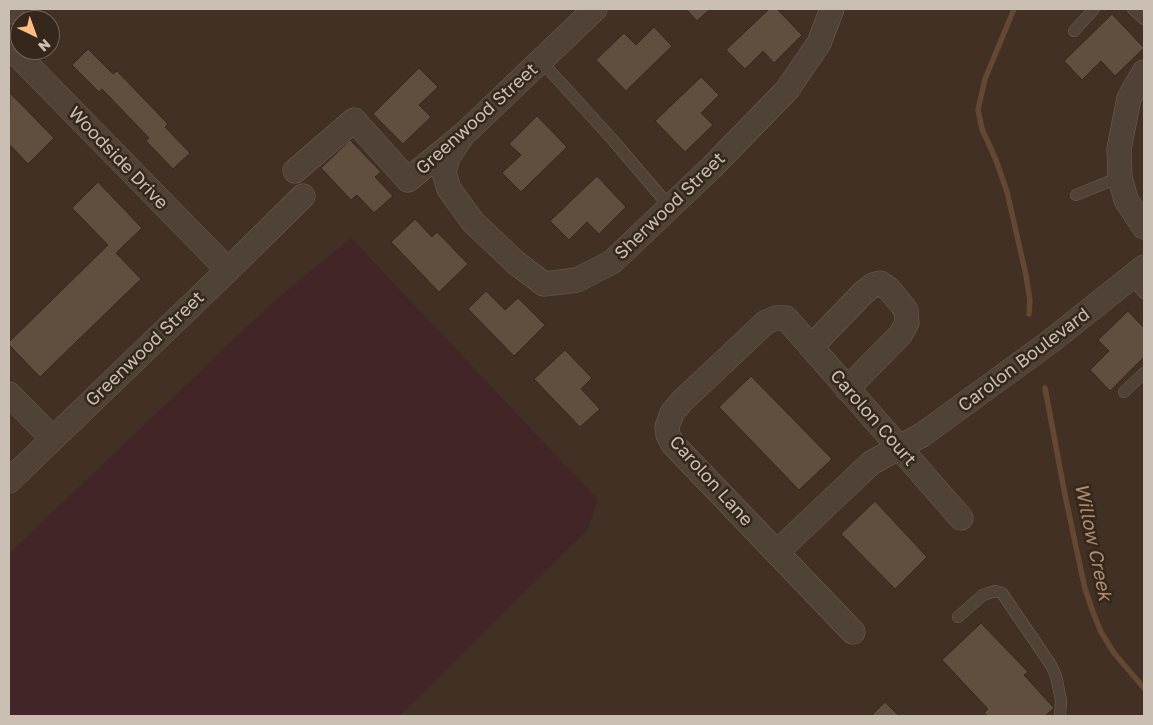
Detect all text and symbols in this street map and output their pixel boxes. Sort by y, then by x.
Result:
north arrow [10,10,60,60]
text: N [35,36,54,56]
street label: Greenwood Street [412,59,542,179]
street label: Woodside Drive [64,102,172,214]
street label: Sherwood Street [610,148,730,264]
street label: Greenwood Street [81,287,209,411]
street label: Carolon Boulevard [954,304,1094,416]
street label: Carolon Court [825,365,921,471]
street label: Carolon Lane [665,431,757,531]
water label: Willow Creek [1069,481,1117,603]

